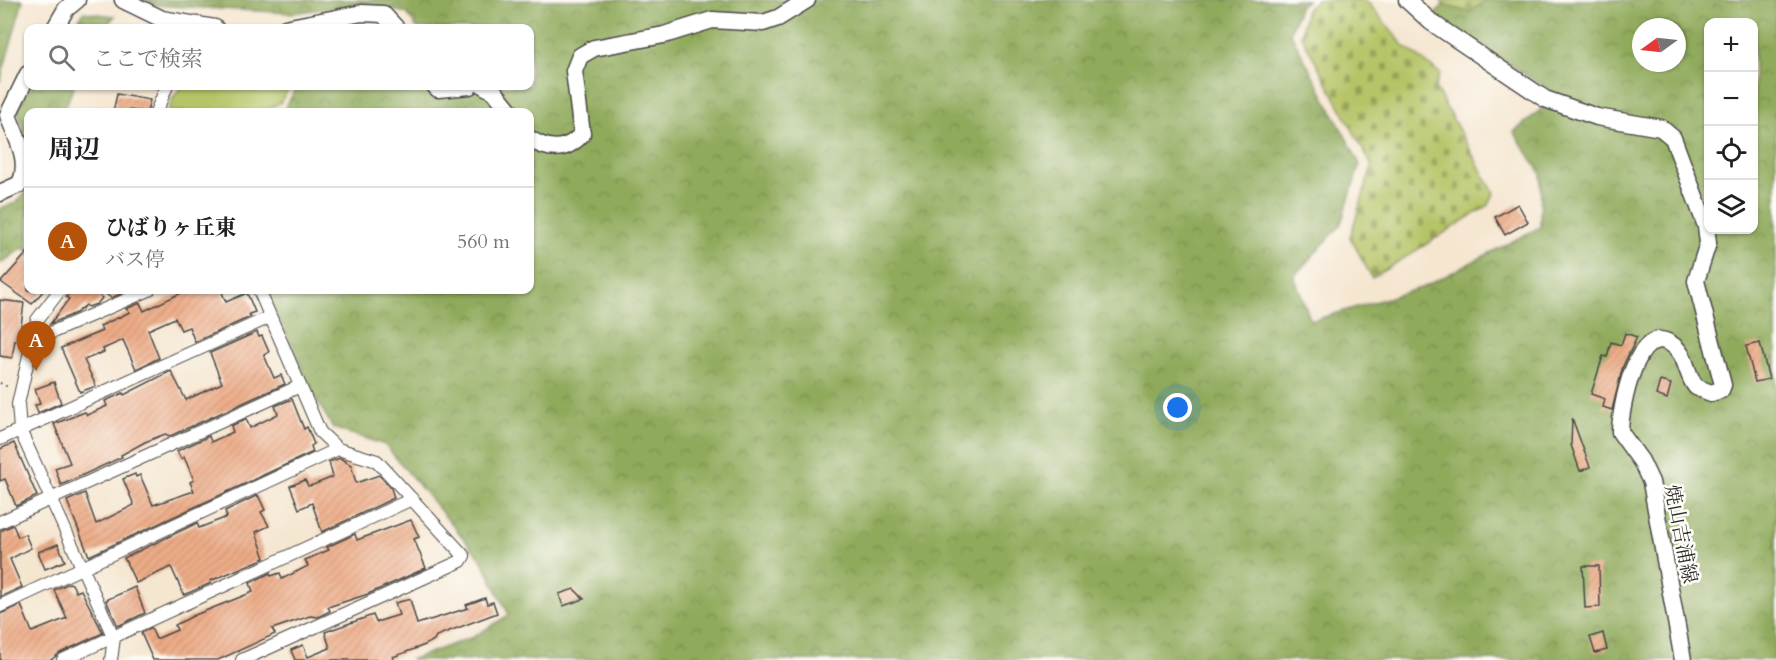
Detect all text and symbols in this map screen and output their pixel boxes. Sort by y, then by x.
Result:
north arrow [1632,18,1686,72]
map controls [1704,18,1758,234]
button: + [1704,18,1758,72]
search box [24,24,534,90]
icon: search [45,41,78,74]
text: ここで検索 [93,44,203,74]
button: − [1704,72,1758,126]
button: locate [1704,126,1758,180]
text: 周辺 [48,132,100,167]
button: layers [1704,180,1758,234]
text: ひばりヶ丘東 [105,213,237,243]
text: A [60,228,75,255]
text: 560 m [457,228,510,255]
text: バス停 [105,246,165,273]
pin: A [16,322,56,371]
your location [1163,393,1192,422]
street label: 焼山吉浦線 [1658,482,1704,586]

